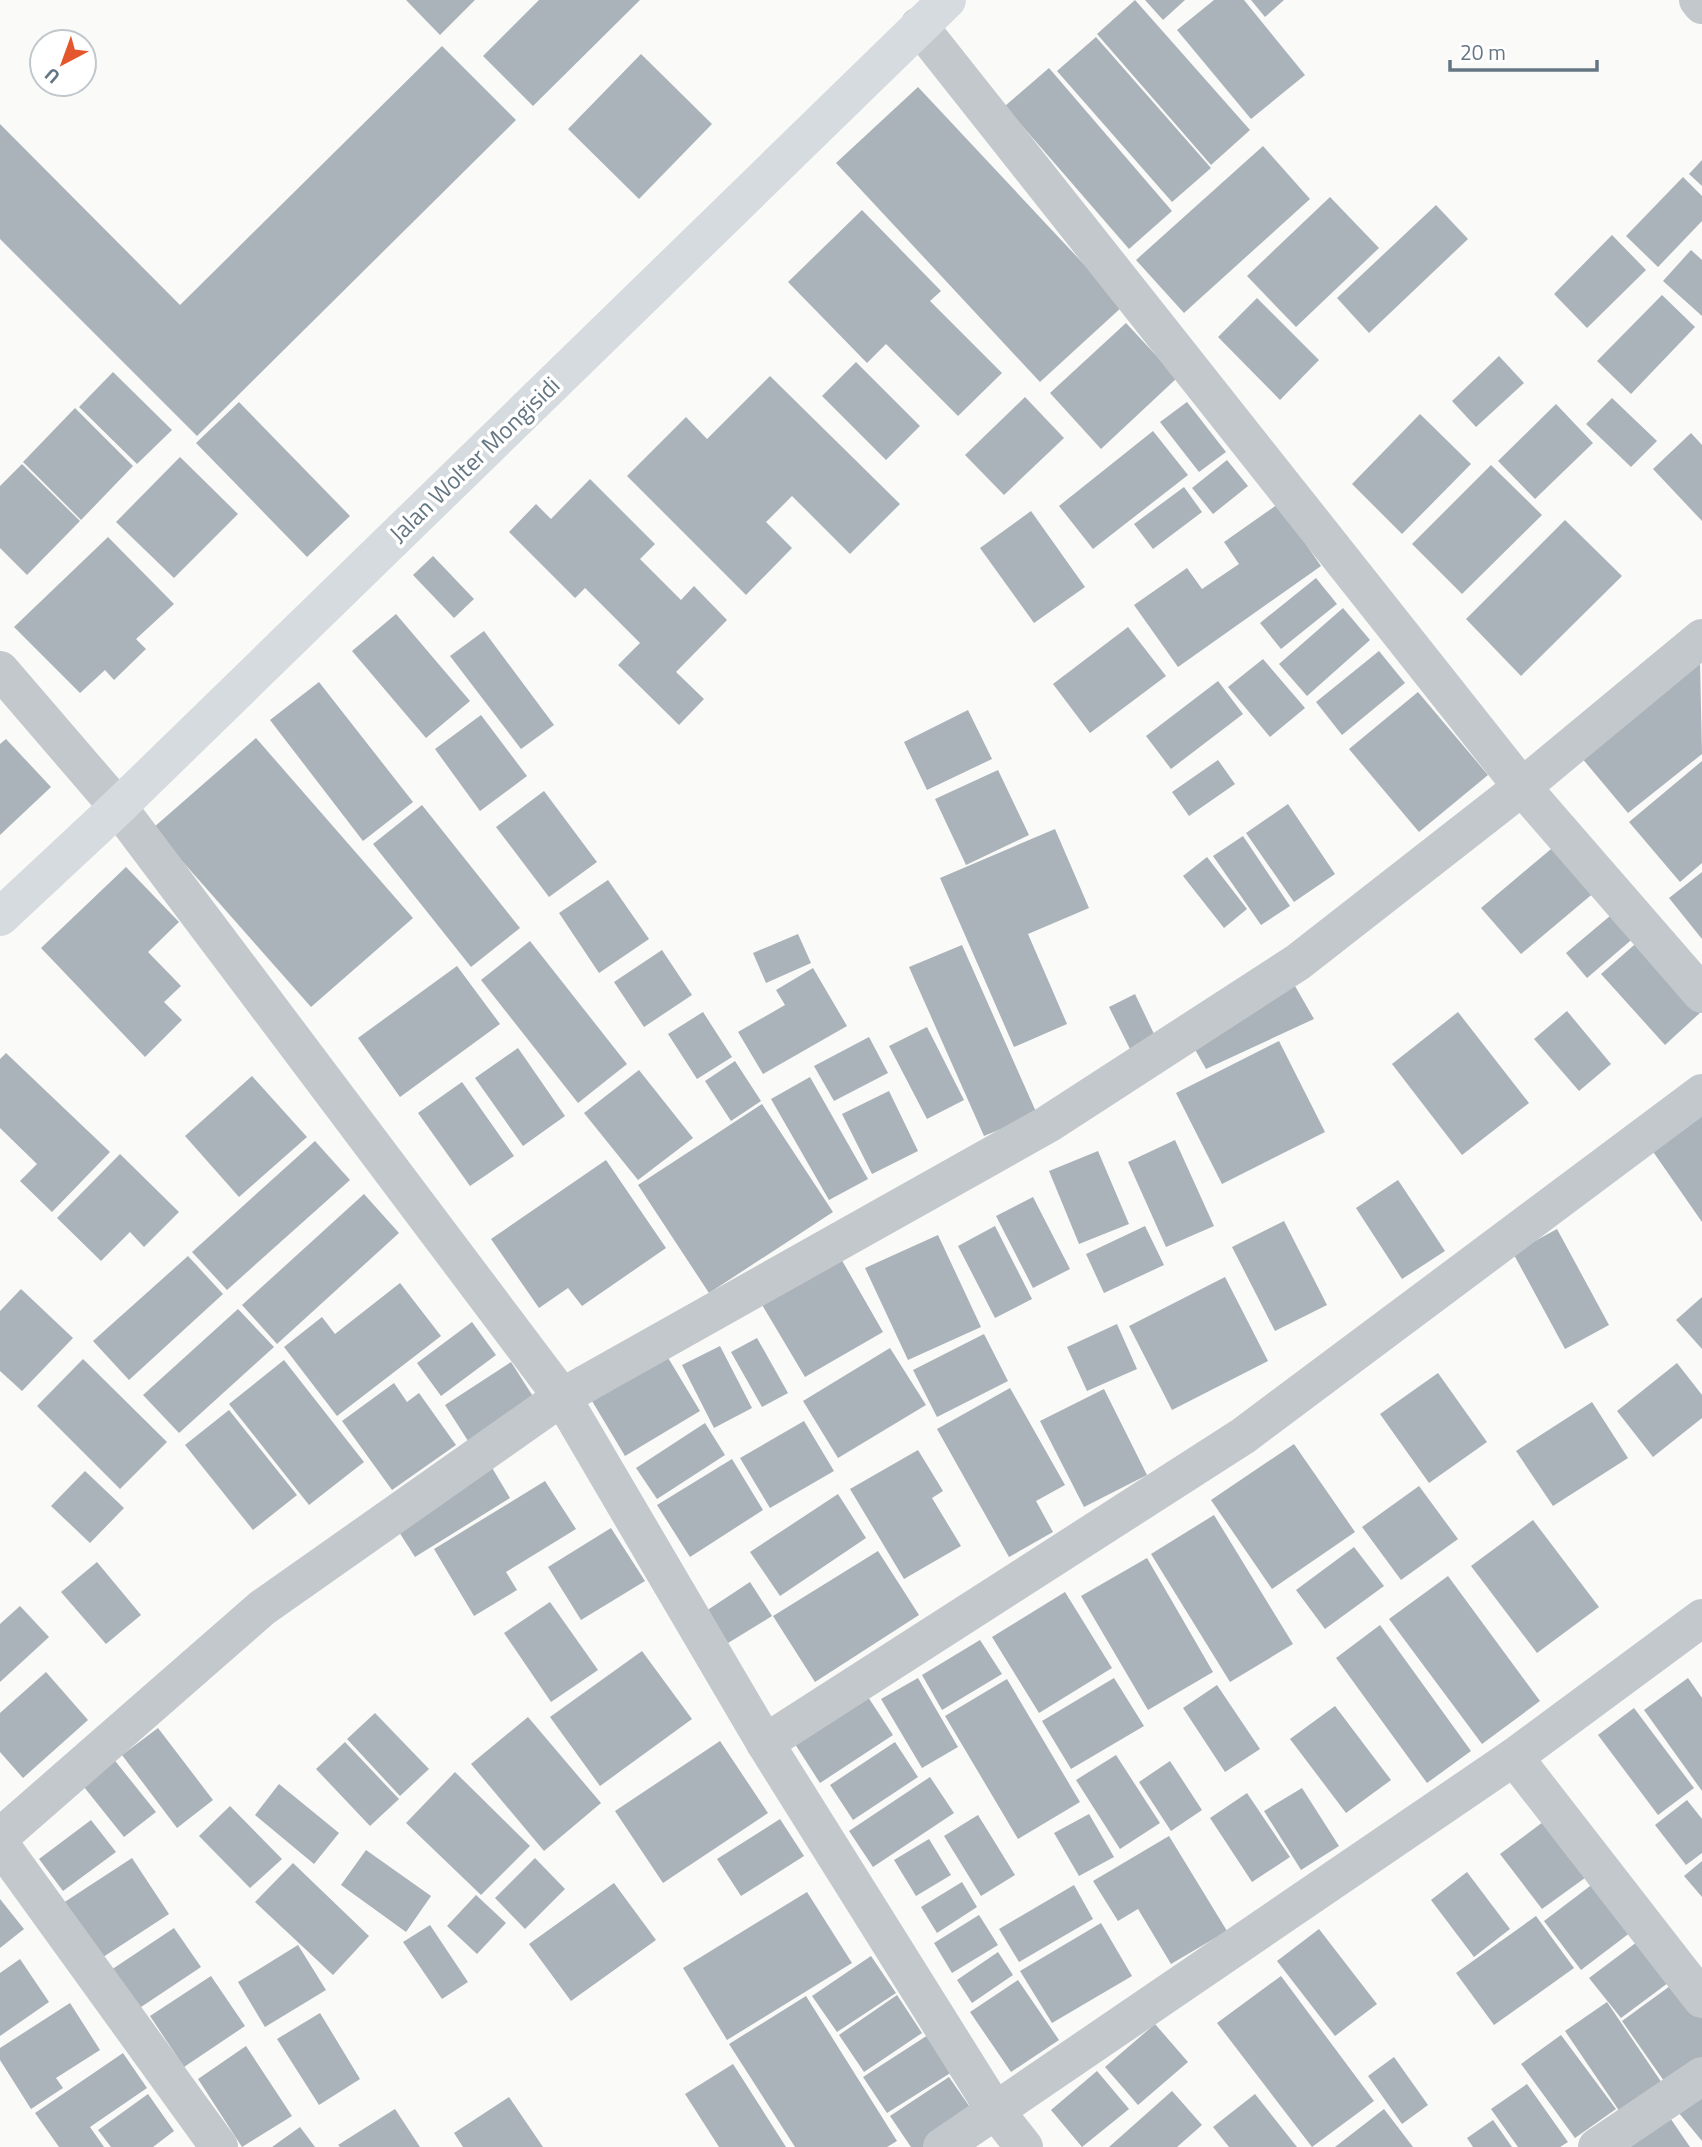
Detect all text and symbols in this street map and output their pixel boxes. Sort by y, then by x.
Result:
north arrow [28,28,98,98]
scale bar [1450,28,1597,72]
text: 20 m [1460,36,1506,68]
text: U [37,61,66,91]
street label: Jalan Wolter Mongisidi [380,368,568,550]

